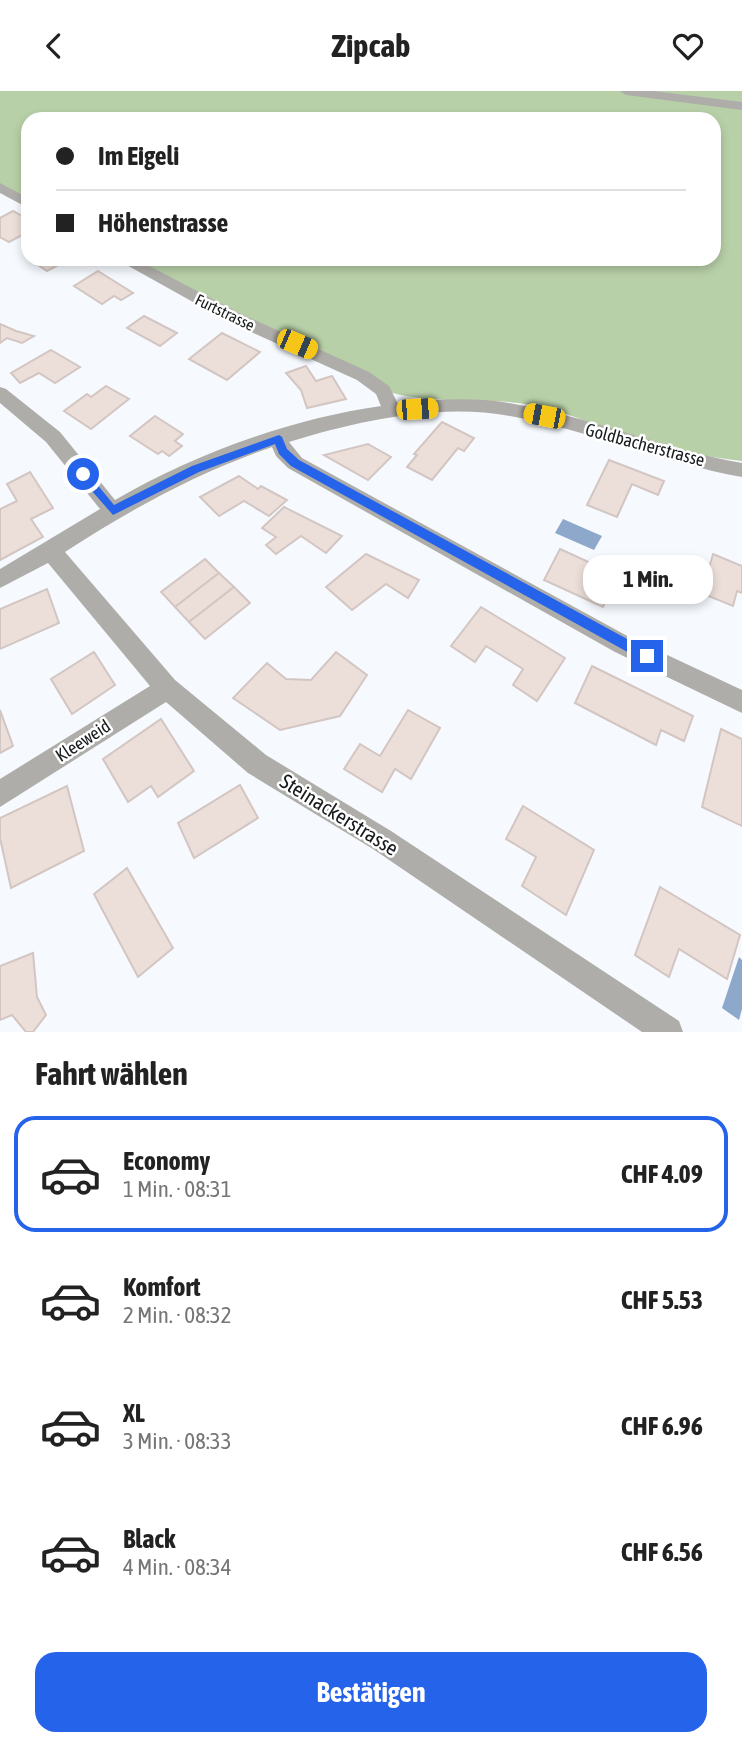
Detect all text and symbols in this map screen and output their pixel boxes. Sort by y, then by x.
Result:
icon: back [35,27,73,65]
text: Zipcab [332,27,410,64]
icon: heart [669,27,707,65]
text: Im Eigeli [98,141,179,171]
text: Höhenstrasse [98,208,228,238]
street label: Furtstrasse [192,290,258,334]
car [274,326,321,362]
car [396,397,439,421]
car [522,402,567,430]
street label: Goldbacherstrasse [583,419,707,471]
route start [67,458,99,490]
callout: 1 Min. [582,554,712,603]
text: 1 Min. [623,566,673,592]
route end [631,640,663,672]
street label: Kleeweid [51,715,114,766]
street label: Steinackerstrasse [276,768,403,860]
text: Fahrt wählen [35,1055,188,1092]
icon: car [39,1143,102,1206]
text: Economy [123,1146,210,1176]
text: CHF 4.09 [621,1159,703,1189]
text: 1 Min. · 08:31 [123,1176,231,1202]
icon: car [39,1269,102,1332]
text: Komfort [123,1272,200,1302]
text: CHF 5.53 [621,1285,703,1315]
text: 2 Min. · 08:32 [123,1302,231,1328]
icon: car [39,1395,102,1458]
text: XL [123,1398,145,1428]
text: CHF 6.96 [621,1411,703,1441]
text: 3 Min. · 08:33 [123,1428,231,1454]
icon: car [39,1521,102,1584]
text: Black [123,1524,175,1554]
text: CHF 6.56 [621,1537,703,1567]
text: 4 Min. · 08:34 [123,1554,231,1580]
button: Bestätigen [35,1652,707,1732]

